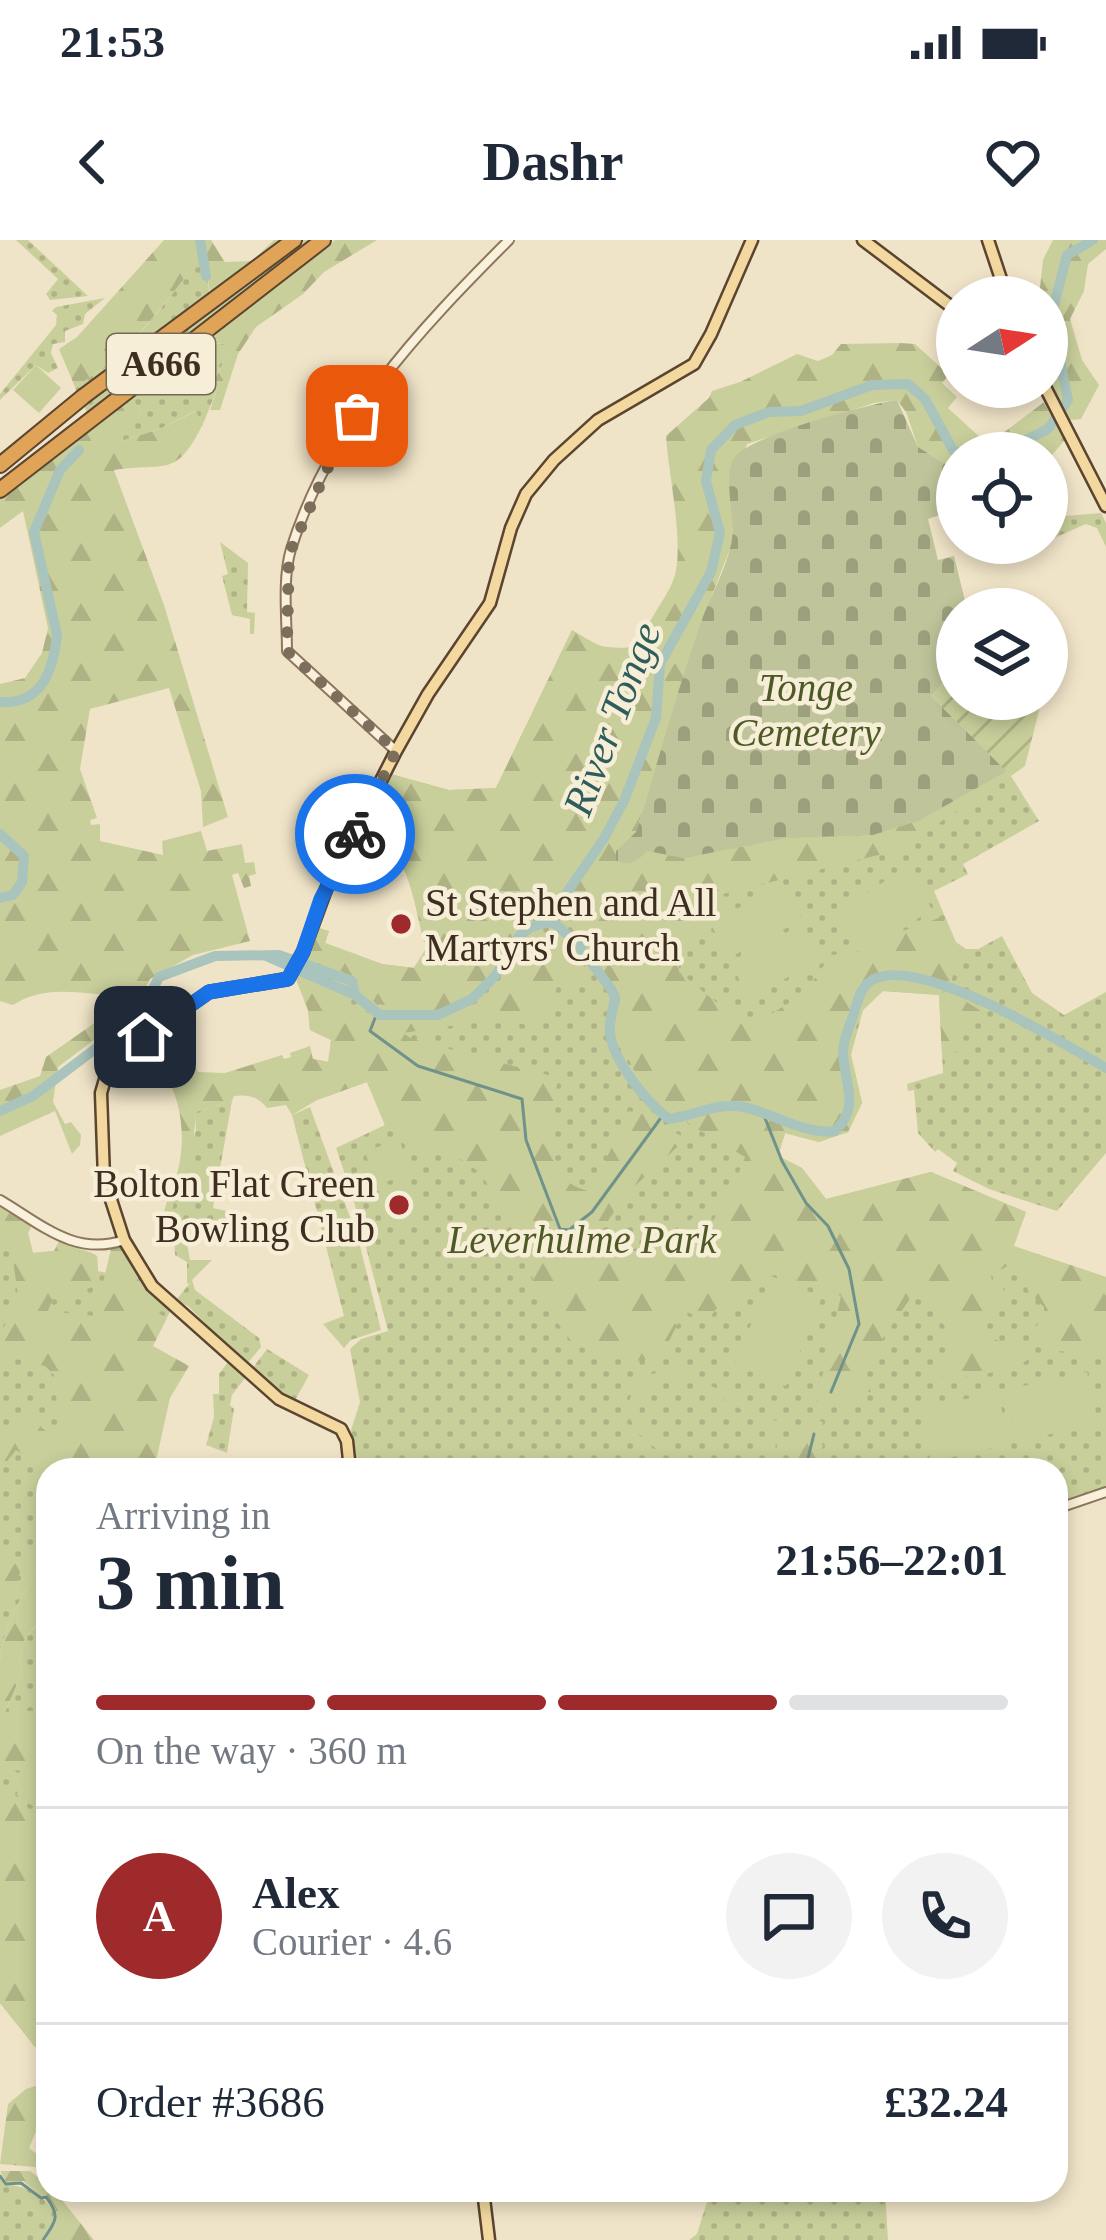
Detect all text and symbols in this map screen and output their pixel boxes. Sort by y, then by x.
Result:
text: 21:53 [60,17,165,67]
icon: back [60,129,126,195]
icon: heart [980,129,1046,195]
text: Dashr [482,132,624,192]
north arrow [936,276,1068,408]
map controls [936,276,1068,720]
road number: A666 [107,334,215,394]
pin [306,365,408,467]
icon: bag [324,383,390,449]
button: locate [936,432,1068,564]
button: layers [936,588,1068,720]
water label: River Tonge [554,616,670,823]
park label: Tonge Cemetery [731,666,881,755]
courier [295,774,415,894]
icon: bike [322,801,388,867]
place label: St Stephen and All Martyrs' Church [425,881,717,970]
marker: St Stephen and All Martyrs' Church [388,911,414,937]
pin [94,986,196,1088]
icon: home [112,1004,178,1070]
place label: Bolton Flat Green Bowling Club [93,1162,375,1251]
marker: Bolton Flat Green Bowling Club [386,1192,412,1218]
park label: Leverhulme Park [447,1218,717,1261]
text: Arriving in [96,1494,270,1537]
text: 21:56–22:01 [776,1535,1008,1585]
text: 3 min [96,1539,285,1626]
text: On the way · 360 m [96,1729,407,1772]
button: chat [726,1853,852,1979]
button: phone [882,1853,1008,1979]
text: Alex [252,1868,339,1918]
text: A [143,1891,175,1941]
text: Courier · 4.6 [252,1920,452,1963]
text: Order #3686 [96,2077,325,2127]
text: £32.24 [884,2077,1008,2127]

